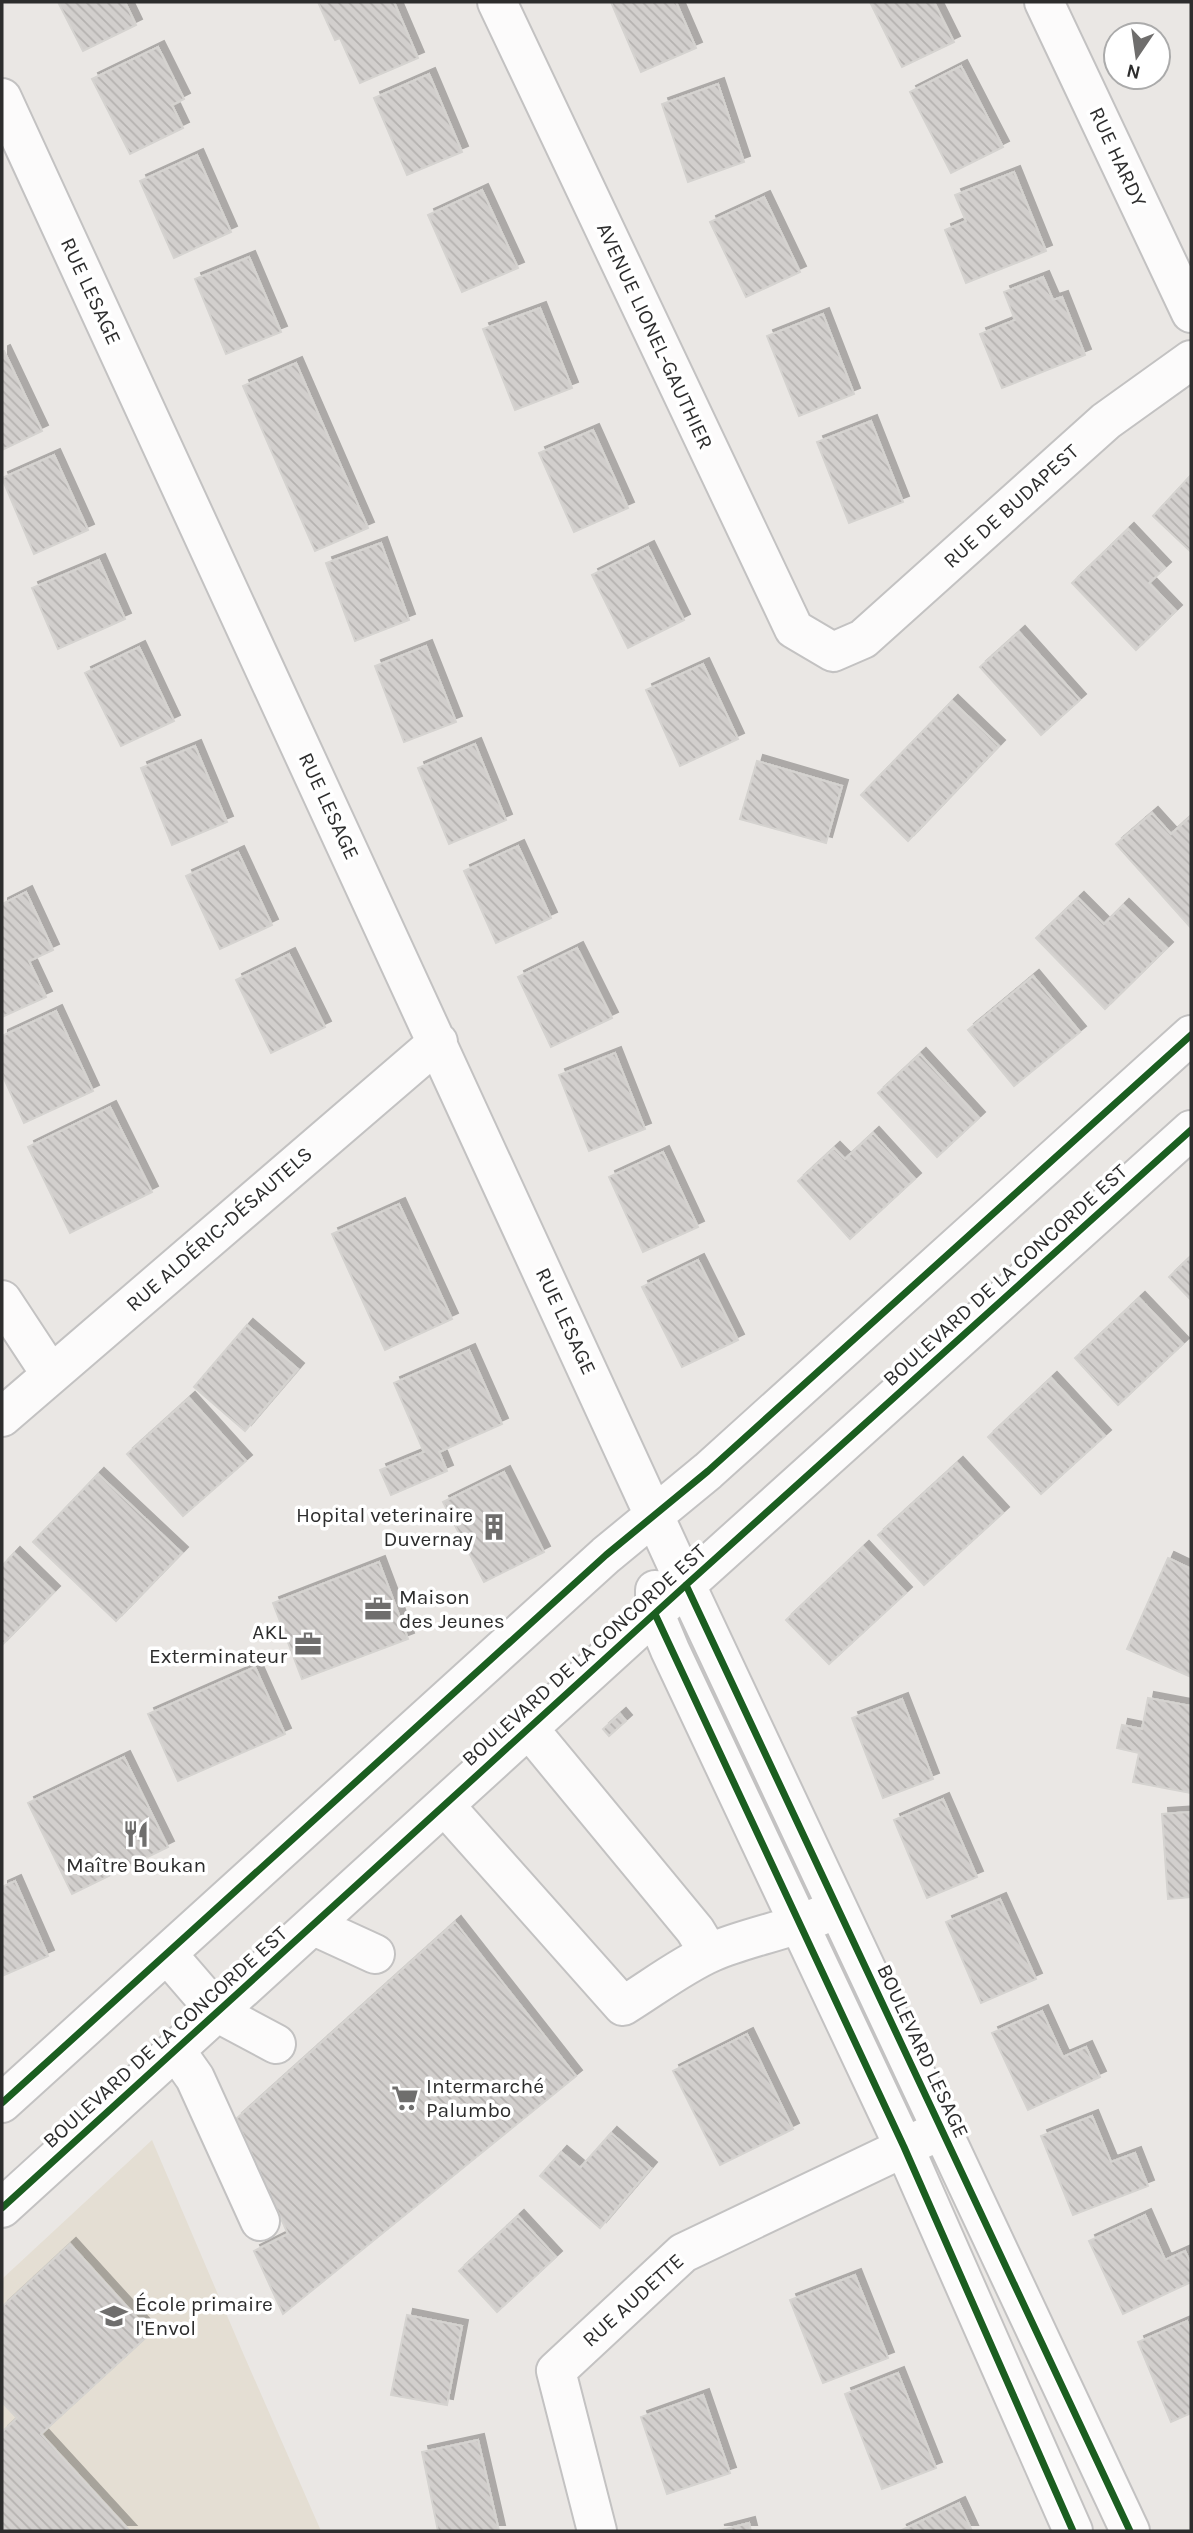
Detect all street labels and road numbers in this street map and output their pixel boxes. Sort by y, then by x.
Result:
street label: RUE HARDY [1084,103,1152,211]
street label: AVENUE LIONEL-GAUTHIER [592,219,718,453]
street label: RUE LESAGE [56,234,126,348]
street label: RUE DE BUDAPEST [939,439,1084,573]
street label: RUE LESAGE [294,749,364,863]
street label: RUE ALDÉRIC-DÉSAUTELS [121,1142,317,1316]
street label: BOULEVARD DE LA CONCORDE EST [878,1159,1132,1391]
street label: RUE LESAGE [531,1264,601,1378]
street label: BOULEVARD DE LA CONCORDE EST [457,1539,711,1771]
street label: BOULEVARD DE LA CONCORDE EST [38,1921,292,2153]
street label: BOULEVARD LESAGE [872,1960,974,2142]
street label: RUE AUDETTE [578,2248,688,2352]

